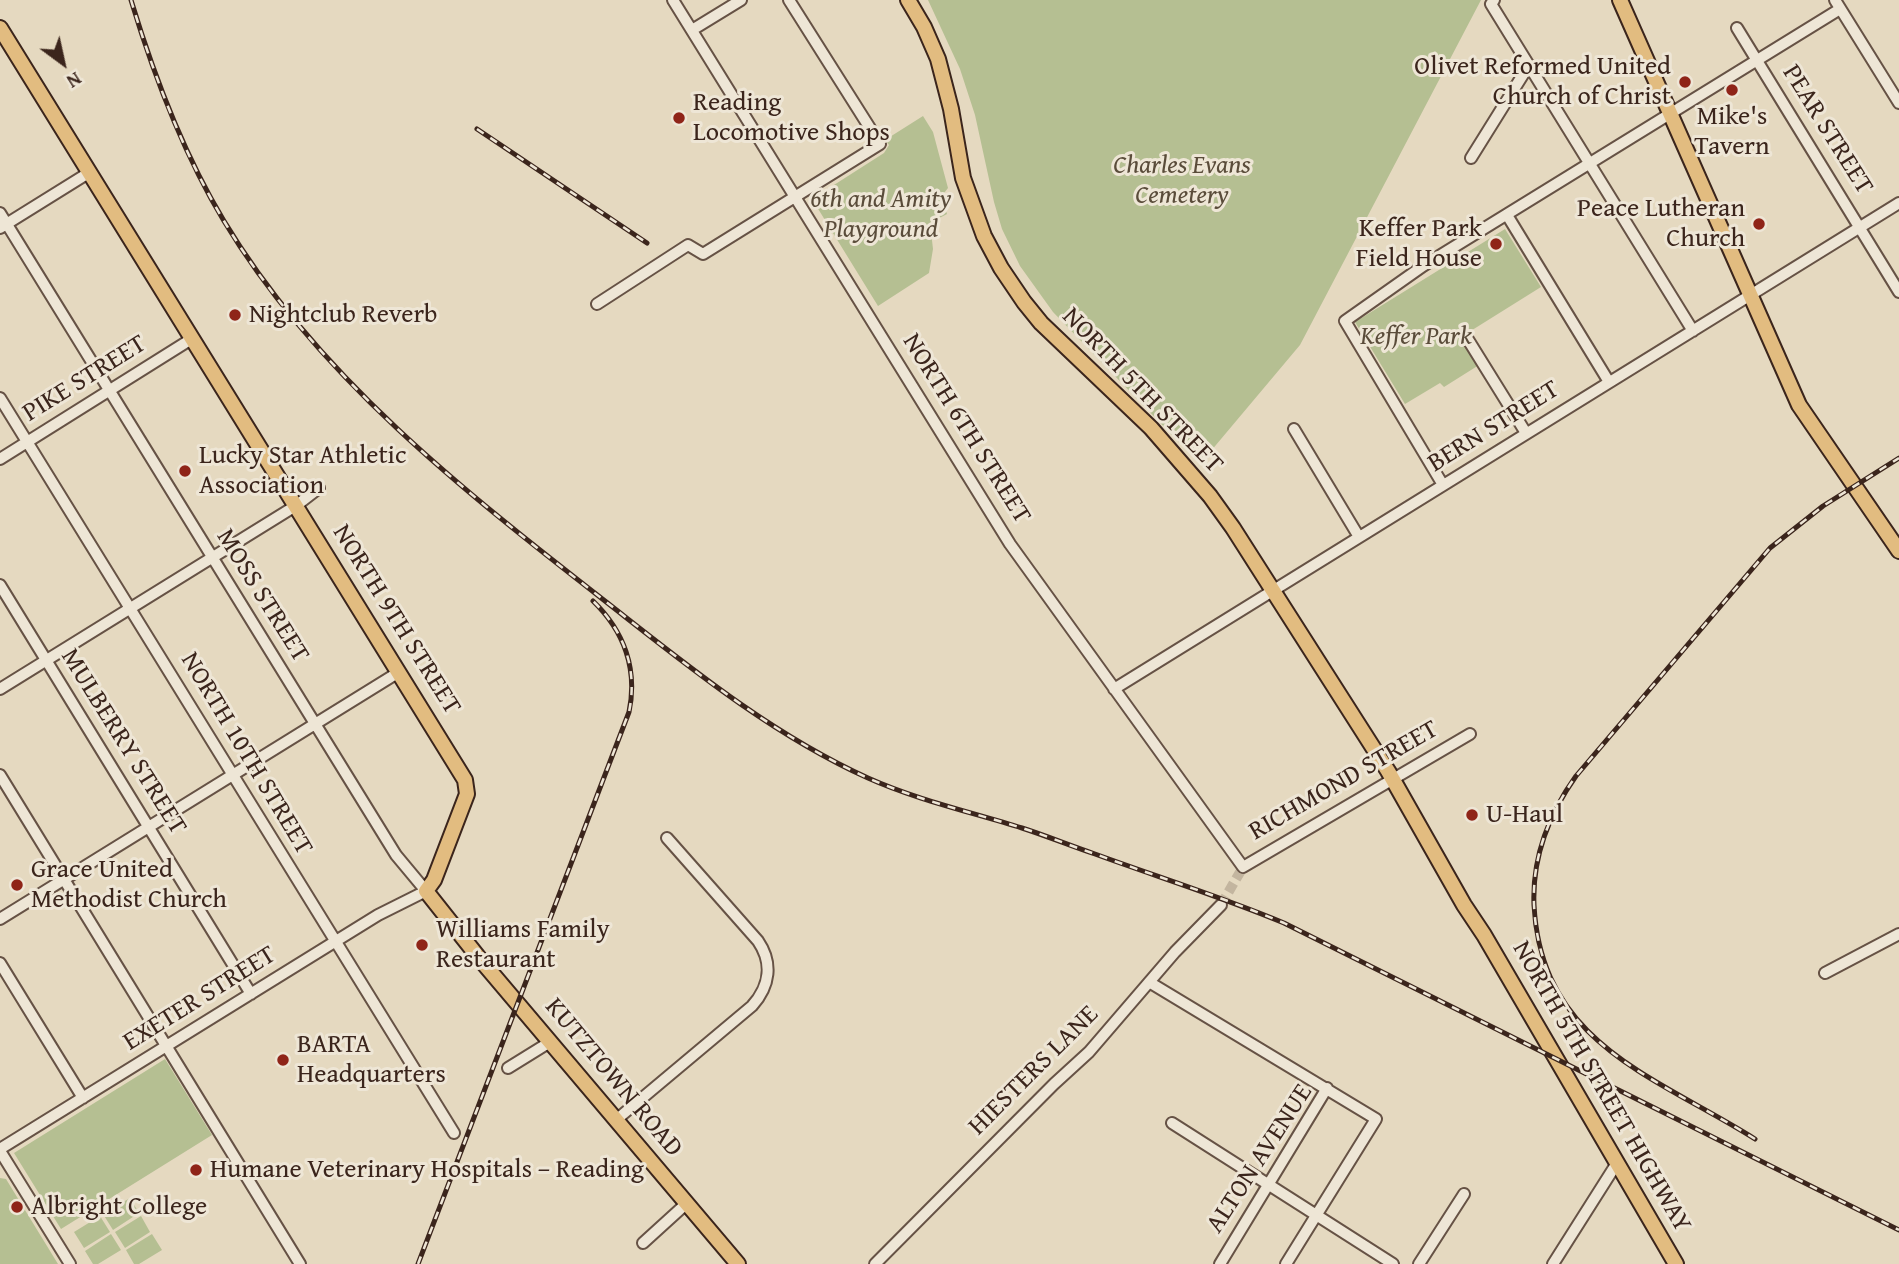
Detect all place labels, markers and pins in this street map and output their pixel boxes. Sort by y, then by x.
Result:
place label: Olivet Reformed United Church of Christ [1414,51,1671,112]
marker: Olivet Reformed United Church of Christ [1677,74,1693,90]
marker: Mike's Tavern [1724,82,1740,98]
place label: Reading Locomotive Shops [693,87,890,148]
place label: Mike's Tavern [1694,101,1770,162]
marker: Reading Locomotive Shops [671,110,687,126]
place label: Peace Lutheran Church [1577,193,1745,255]
place label: Keffer Park Field House [1356,213,1482,274]
marker: Peace Lutheran Church [1751,216,1767,232]
marker: Keffer Park Field House [1488,236,1504,252]
place label: Nightclub Reverb [249,299,438,331]
marker: Nightclub Reverb [227,307,243,323]
place label: Lucky Star Athletic Association [199,440,406,502]
marker: Lucky Star Athletic Association [177,463,193,479]
place label: U-Haul [1486,799,1563,831]
marker: U-Haul [1464,807,1480,823]
place label: Grace United Methodist Church [31,854,227,916]
marker: Grace United Methodist Church [9,877,25,893]
place label: Williams Family Restaurant [436,914,610,976]
marker: Williams Family Restaurant [414,937,430,953]
place label: BARTA Headquarters [297,1029,446,1090]
marker: BARTA Headquarters [275,1052,291,1068]
place label: Humane Veterinary Hospitals – Reading [210,1154,644,1186]
marker: Humane Veterinary Hospitals – Reading [188,1162,204,1178]
place label: Albright College [31,1191,207,1223]
marker: Albright College [9,1199,25,1215]

